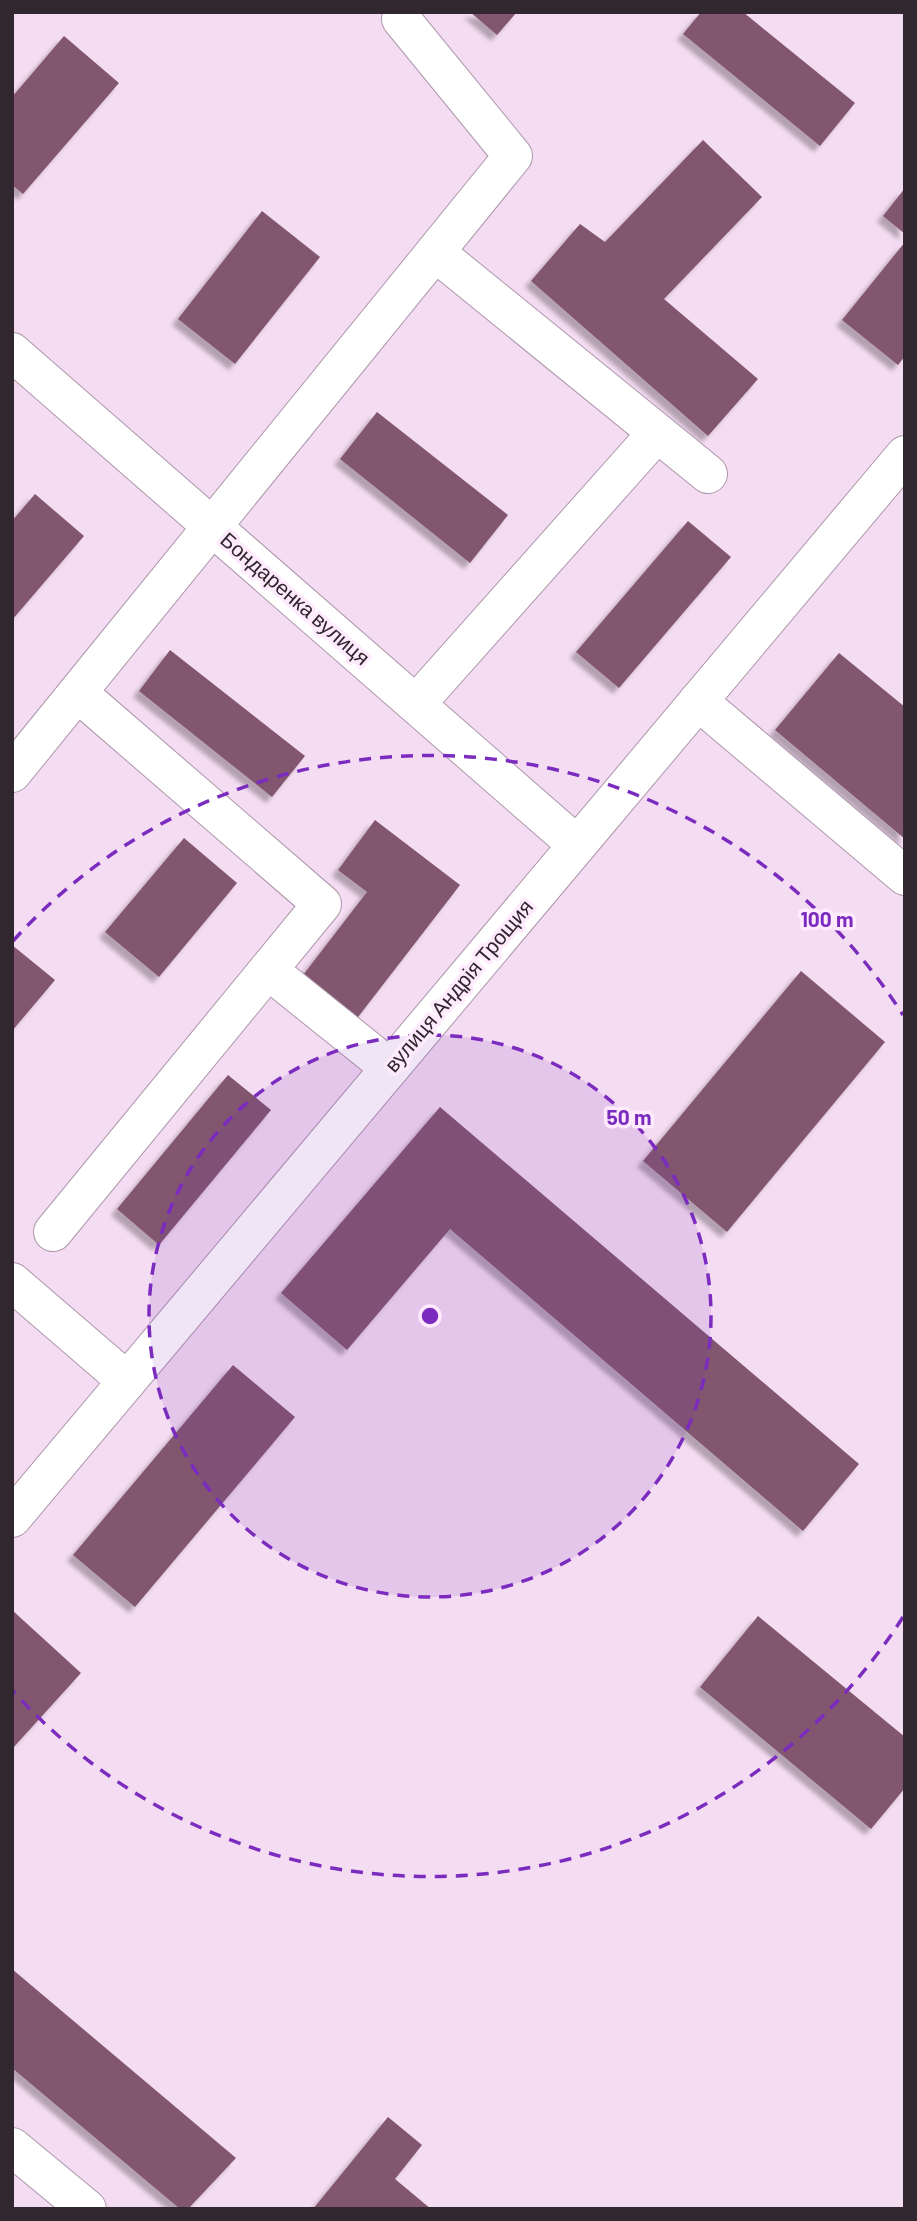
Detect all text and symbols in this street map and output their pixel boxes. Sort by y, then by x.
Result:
street label: Бондаренка вулиця [216,526,376,669]
street label: вулиця Андрія Трощия [378,894,537,1076]
text: 100 m [800,906,854,931]
text: 50 m [606,1104,652,1129]
centre of rings [418,1304,442,1328]

